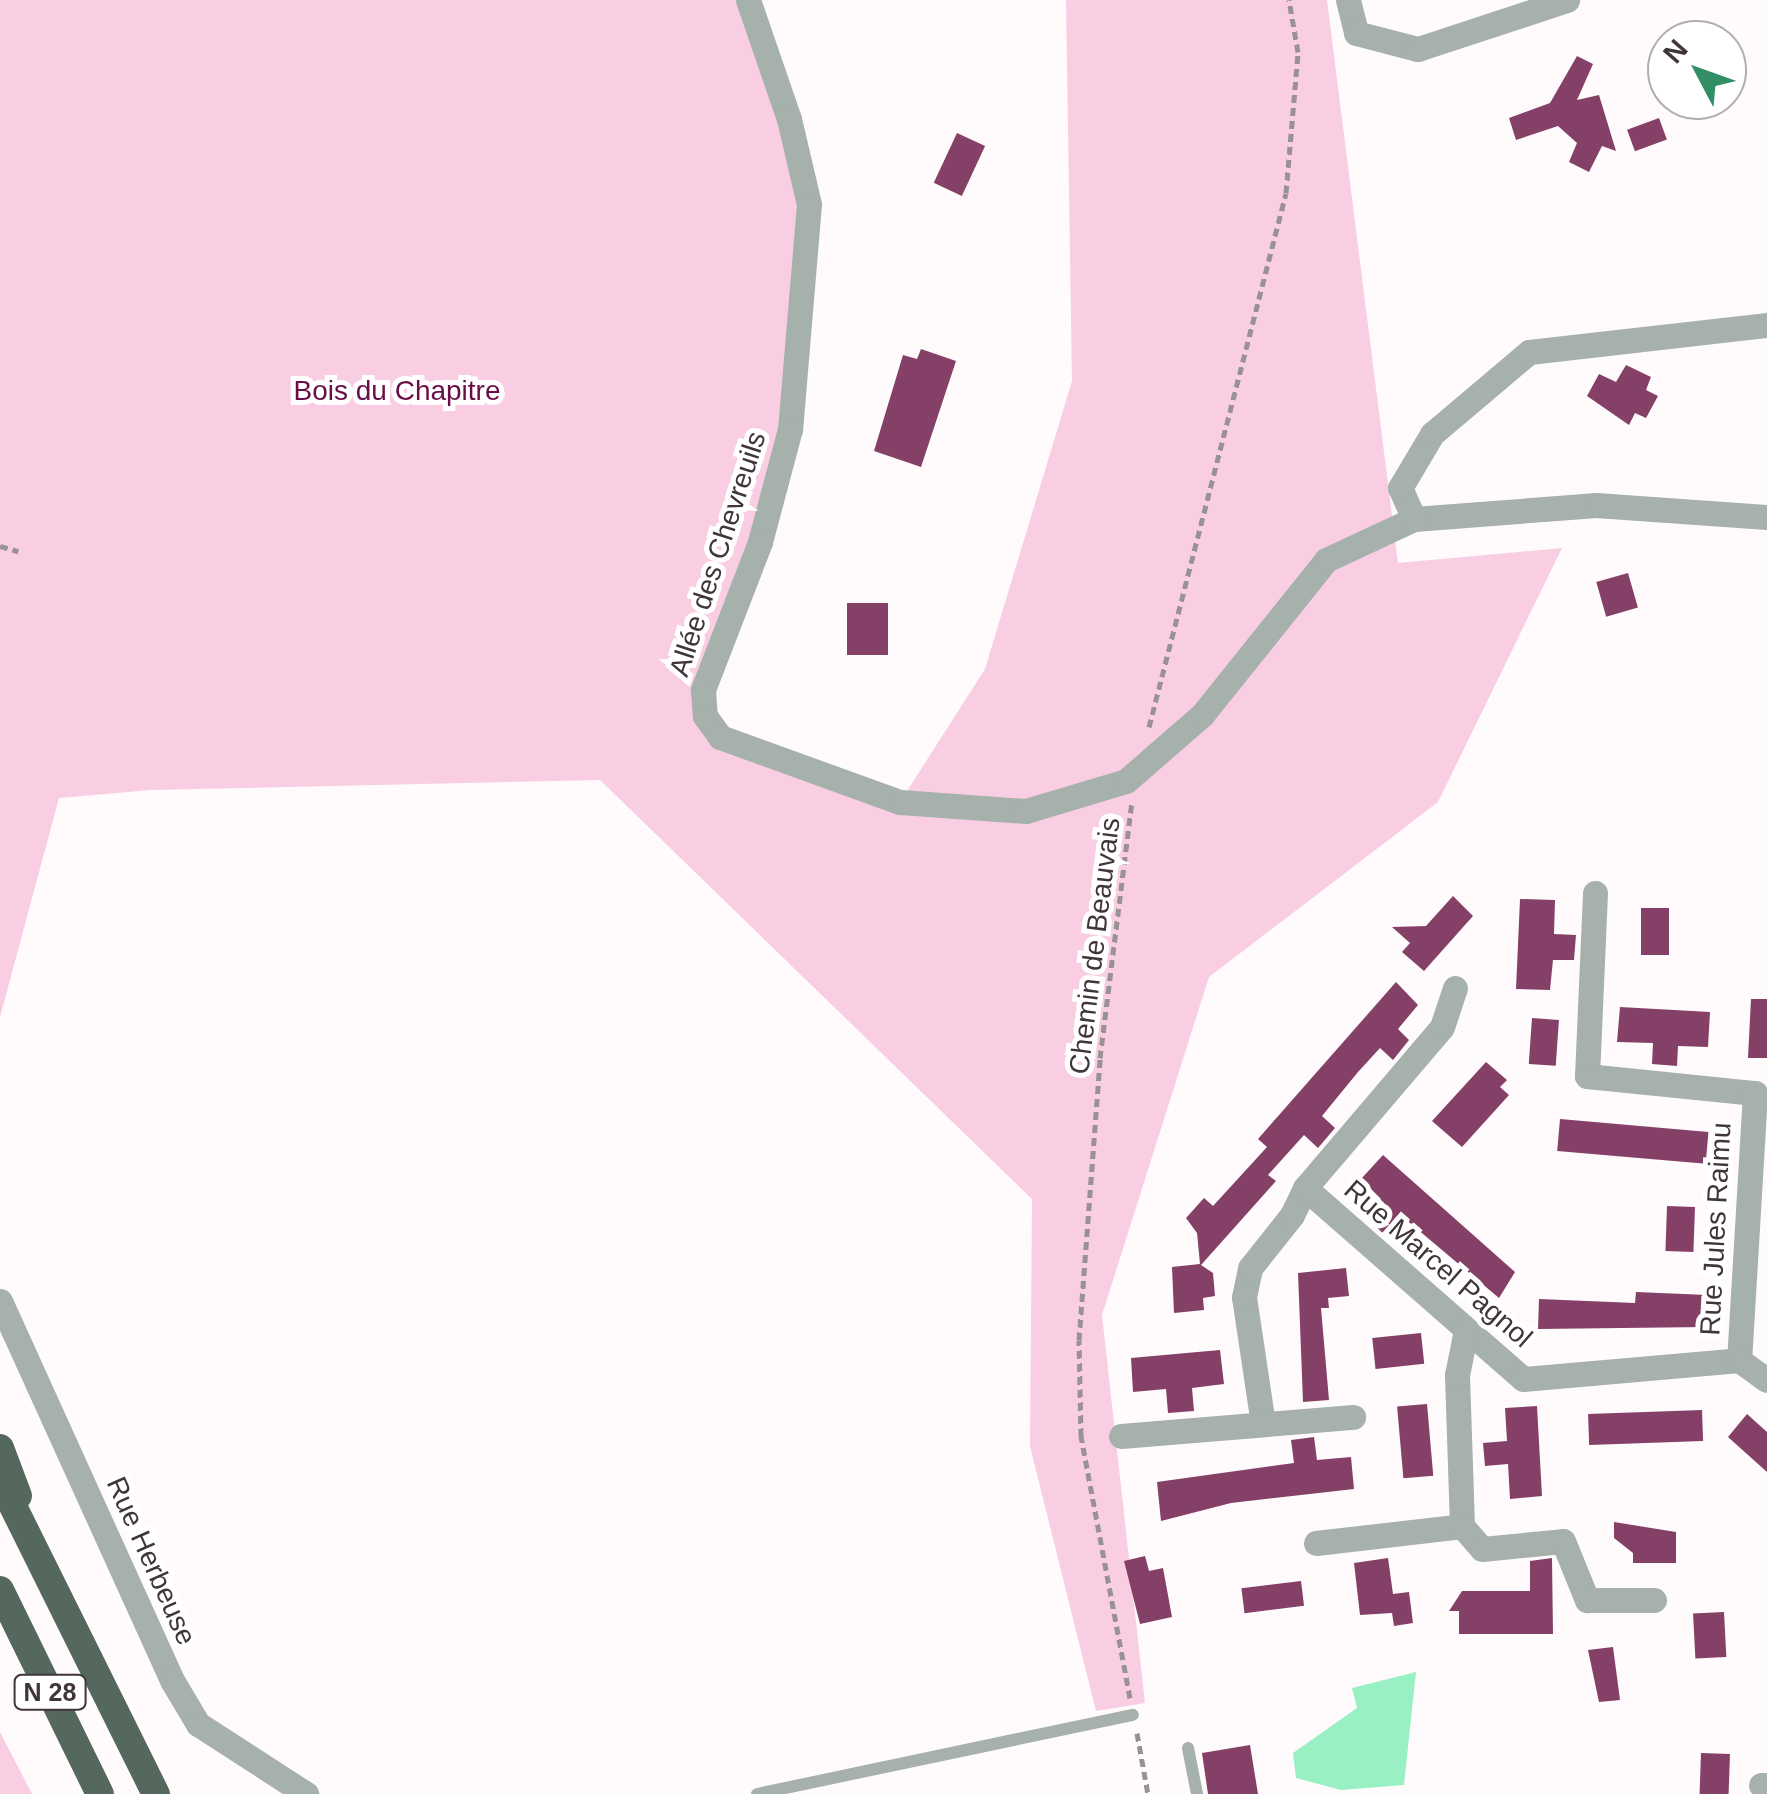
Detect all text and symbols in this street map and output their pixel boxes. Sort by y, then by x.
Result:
north arrow [1647,20,1747,120]
text: N [1657,34,1694,69]
park label: Bois du Chapitre [293,374,501,408]
street label: Allée des Chevreuils [663,427,773,681]
street label: Chemin de Beauvais [1063,816,1127,1076]
street label: Rue Jules Raimu [1694,1122,1738,1336]
street label: Rue Marcel Pagnol [1337,1173,1539,1355]
street label: Rue Herbeuse [99,1472,203,1650]
road number: N 28 [12,1672,88,1712]

